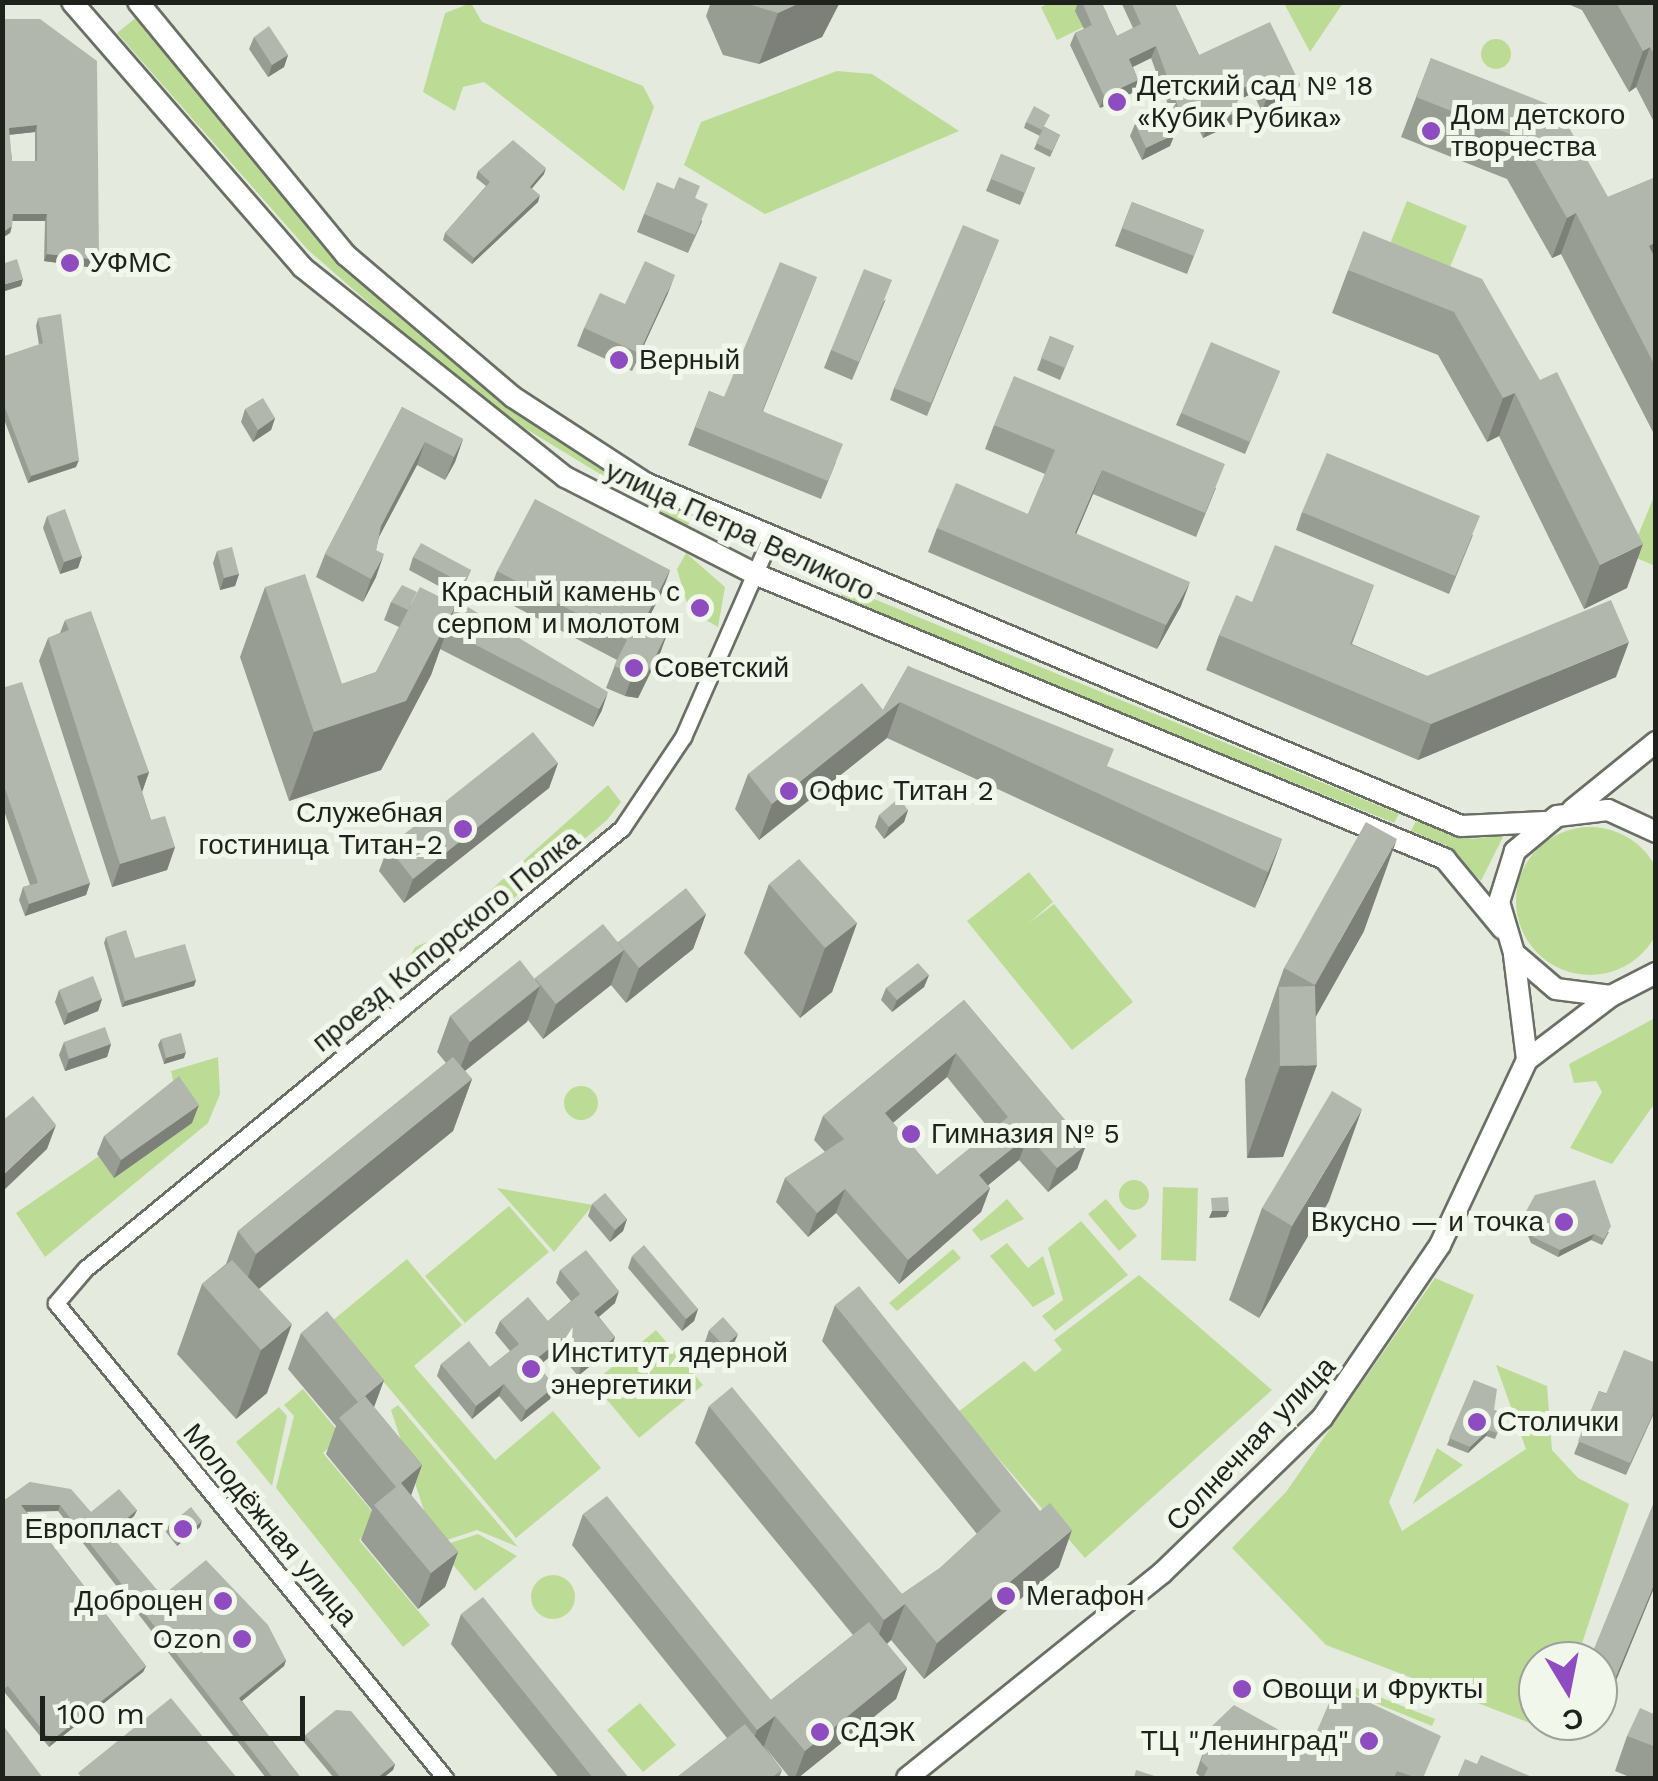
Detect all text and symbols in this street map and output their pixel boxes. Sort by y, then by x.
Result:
place label: Детский сад № 18 «Кубик Рубика» [1137,69,1374,135]
marker: Детский сад № 18 «Кубик Рубика» [1106,91,1128,113]
place label: Дом детского творчества [1451,98,1625,164]
marker: Дом детского творчества [1420,120,1442,142]
place label: УФМС [90,246,172,280]
marker: УФМС [59,252,81,274]
place label: Верный [639,343,740,377]
marker: Верный [608,349,630,371]
street label: улица Петра Великого [600,454,880,608]
place label: Красный камень с серпом и молотом [437,575,680,641]
marker: Красный камень с серпом и молотом [689,597,711,619]
place label: Советский [654,651,789,685]
marker: Советский [623,657,645,679]
place label: Офис Титан 2 [809,774,994,808]
marker: Офис Титан 2 [778,780,800,802]
place label: Служебная гостиница Титан-2 [199,796,443,862]
marker: Служебная гостиница Титан-2 [452,818,474,840]
street label: проезд Копорского Полка [306,823,586,1059]
place label: Гимназия № 5 [931,1117,1120,1151]
marker: Гимназия № 5 [900,1123,922,1145]
place label: Вкусно — и точка [1311,1205,1544,1239]
marker: Вкусно — и точка [1553,1211,1575,1233]
place label: Институт ядерной энергетики [551,1336,788,1402]
street label: Солнечная улица [1159,1350,1343,1538]
marker: Институт ядерной энергетики [520,1358,542,1380]
place label: Столички [1497,1405,1619,1439]
marker: Столички [1466,1411,1488,1433]
street label: Молодёжная улица [176,1417,364,1633]
place label: Европласт [24,1512,163,1546]
marker: Европласт [172,1518,194,1540]
place label: Мегафон [1026,1579,1144,1613]
place label: Доброцен [74,1584,203,1618]
marker: Мегафон [995,1585,1017,1607]
marker: Доброцен [212,1590,234,1612]
place label: Ozon [152,1622,222,1656]
marker: Ozon [231,1628,253,1650]
north arrow [1518,1641,1618,1741]
place label: Овощи и Фрукты [1262,1672,1483,1706]
scale bar [45,1676,310,1738]
marker: Овощи и Фрукты [1231,1678,1253,1700]
text: 100 m [57,1696,145,1731]
text: С [1560,1701,1586,1737]
place label: СДЭК [840,1715,915,1749]
marker: СДЭК [809,1721,831,1743]
place label: ТЦ "Ленинград" [1141,1724,1349,1758]
marker: ТЦ "Ленинград" [1358,1730,1380,1752]

